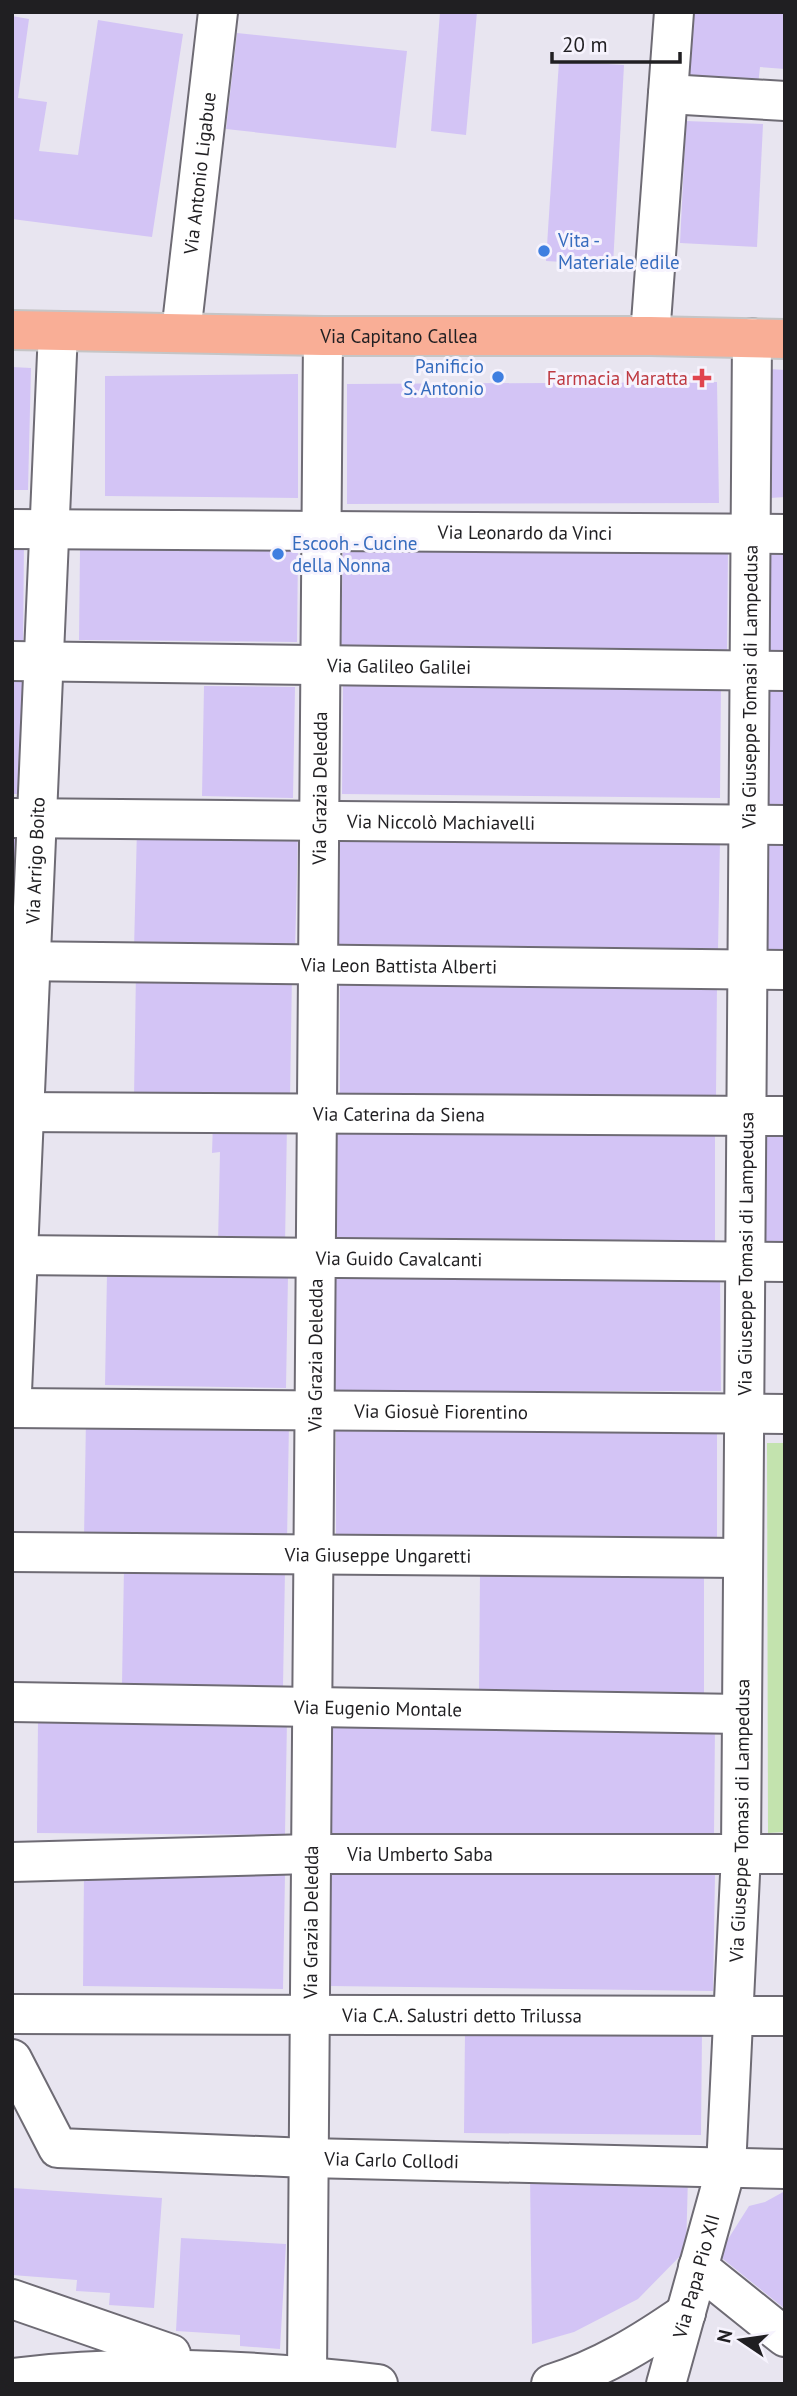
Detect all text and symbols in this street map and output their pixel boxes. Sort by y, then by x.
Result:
scale bar [552,21,680,65]
text: 20 m [562,31,608,58]
street label: Via Antonio Ligabue [178,91,221,257]
place label: Vita - Materiale edile [557,228,680,274]
marker: Vita - Materiale edile [536,243,552,259]
street label: Via Capitano Callea [319,324,478,348]
place label: Panificio S. Antonio [403,354,484,400]
place label: Farmacia Maratta [547,366,688,390]
marker: Panificio S. Antonio [490,369,506,385]
marker: Farmacia Maratta [694,370,710,386]
street label: Via Leonardo da Vinci [437,520,612,545]
place label: Escooh - Cucine della Nonna [292,531,418,577]
street label: Via Giuseppe Tomasi di Lampedusa [736,545,762,830]
marker: Escooh - Cucine della Nonna [270,546,286,562]
street label: Via Galileo Galilei [326,653,471,679]
street label: Via Grazia Deledda [307,711,332,866]
street label: Via Arrigo Boito [20,796,50,926]
street label: Via Niccolò Machiavelli [346,809,535,835]
street label: Via Leon Battista Alberti [300,952,497,979]
street label: Via Caterina da Siena [312,1102,485,1126]
street label: Via Giuseppe Tomasi di Lampedusa [732,1112,758,1396]
street label: Via Guido Cavalcanti [314,1246,483,1271]
street label: Via Grazia Deledda [302,1278,328,1433]
street label: Via Giosuè Fiorentino [353,1399,528,1424]
street label: Via Giuseppe Ungaretti [283,1542,472,1568]
street label: Via Giuseppe Tomasi di Lampedusa [724,1679,754,1964]
street label: Via Eugenio Montale [293,1695,462,1721]
street label: Via Umberto Saba [346,1842,493,1866]
street label: Via Grazia Deledda [298,1845,323,2000]
street label: Via C.A. Salustri detto Trilussa [341,2003,582,2027]
street label: Via Carlo Collodi [323,2146,459,2173]
street label: Via Papa Pio XII [667,2211,725,2342]
north arrow [706,2305,776,2375]
text: N [711,2327,738,2345]

